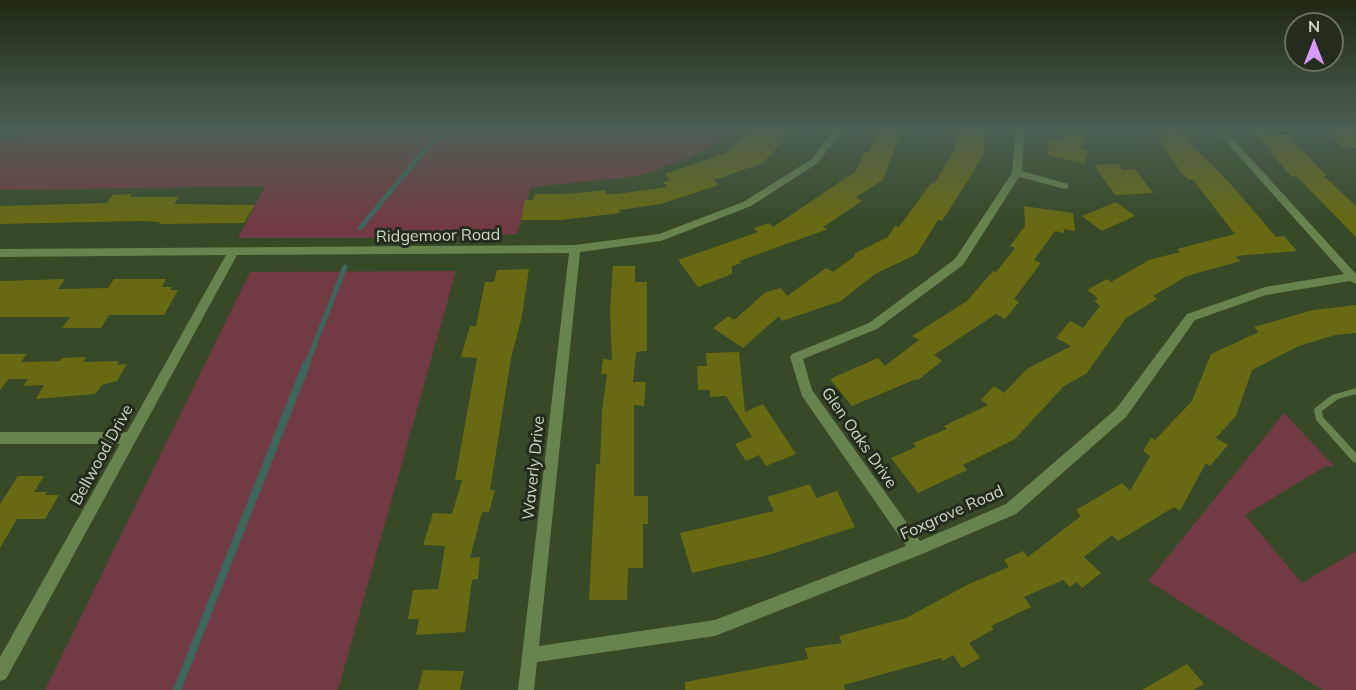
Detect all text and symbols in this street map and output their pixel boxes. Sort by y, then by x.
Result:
north arrow [1284,12,1344,72]
text: N [1308,16,1320,36]
street label: Ridgemoor Road [376,225,500,247]
street label: Glen Oaks Drive [817,384,901,492]
street label: Bellwood Drive [67,402,137,508]
street label: Waverly Drive [519,415,549,521]
street label: Foxgrove Road [897,482,1007,544]

